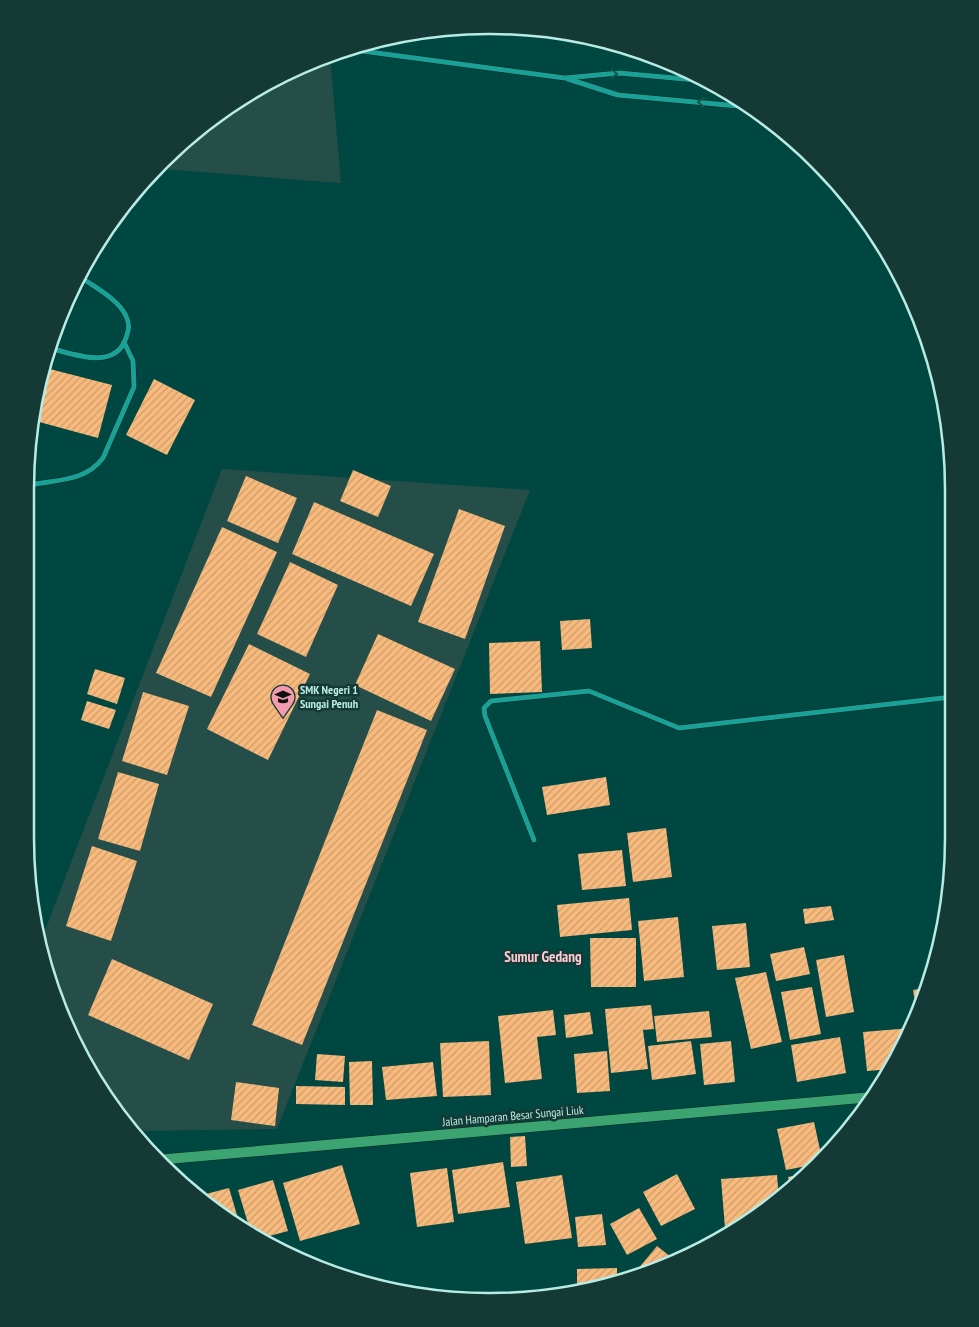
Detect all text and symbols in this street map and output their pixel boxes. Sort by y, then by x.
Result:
one-way arrow [610,68,618,79]
one-way arrow [696,97,704,108]
place label: SMK Negeri 1 Sungai Penuh [300,682,358,711]
school or university icon: SMK Negeri 1 Sungai Penuh [270,684,296,718]
district label: Sumur Gedang [504,947,582,966]
street label: Jalan Hamparan Besar Sungai Liuk [441,1102,584,1129]

